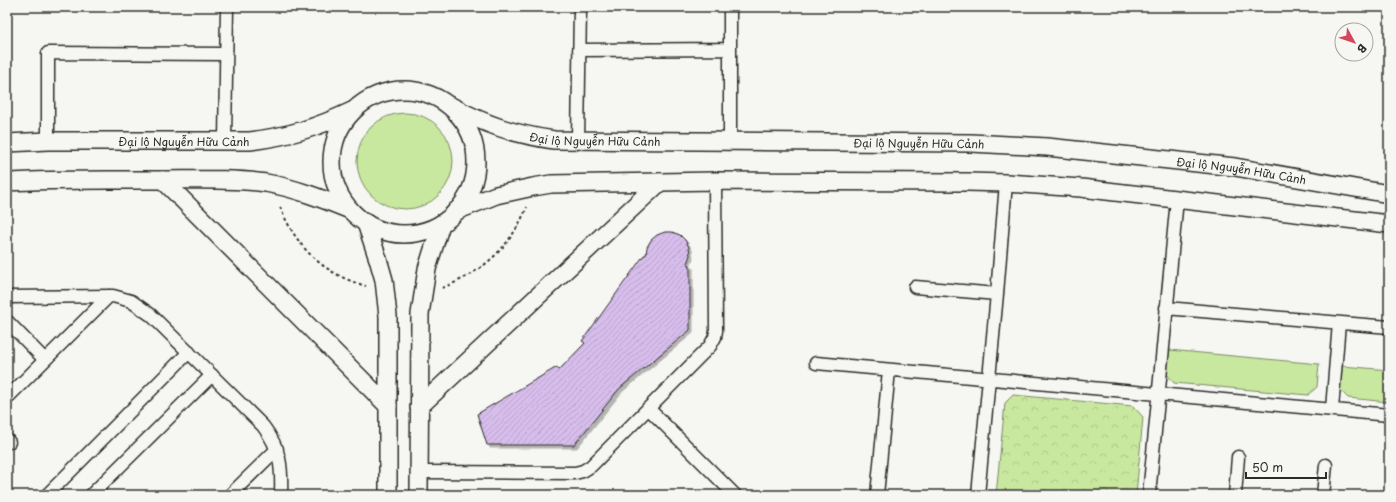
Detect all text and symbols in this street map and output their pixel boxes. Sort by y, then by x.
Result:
north arrow [1334,22,1374,62]
text: B [1353,40,1371,57]
street label: Đại lộ Nguyễn Hữu Cảnh [528,127,661,149]
street label: Đại lộ Nguyễn Hữu Cảnh [118,133,250,150]
street label: Đại lộ Nguyễn Hữu Cảnh [853,134,985,152]
street label: Đại lộ Nguyễn Hữu Cảnh [1176,152,1308,188]
scale bar [1246,454,1326,480]
text: 50 m [1252,458,1283,476]

